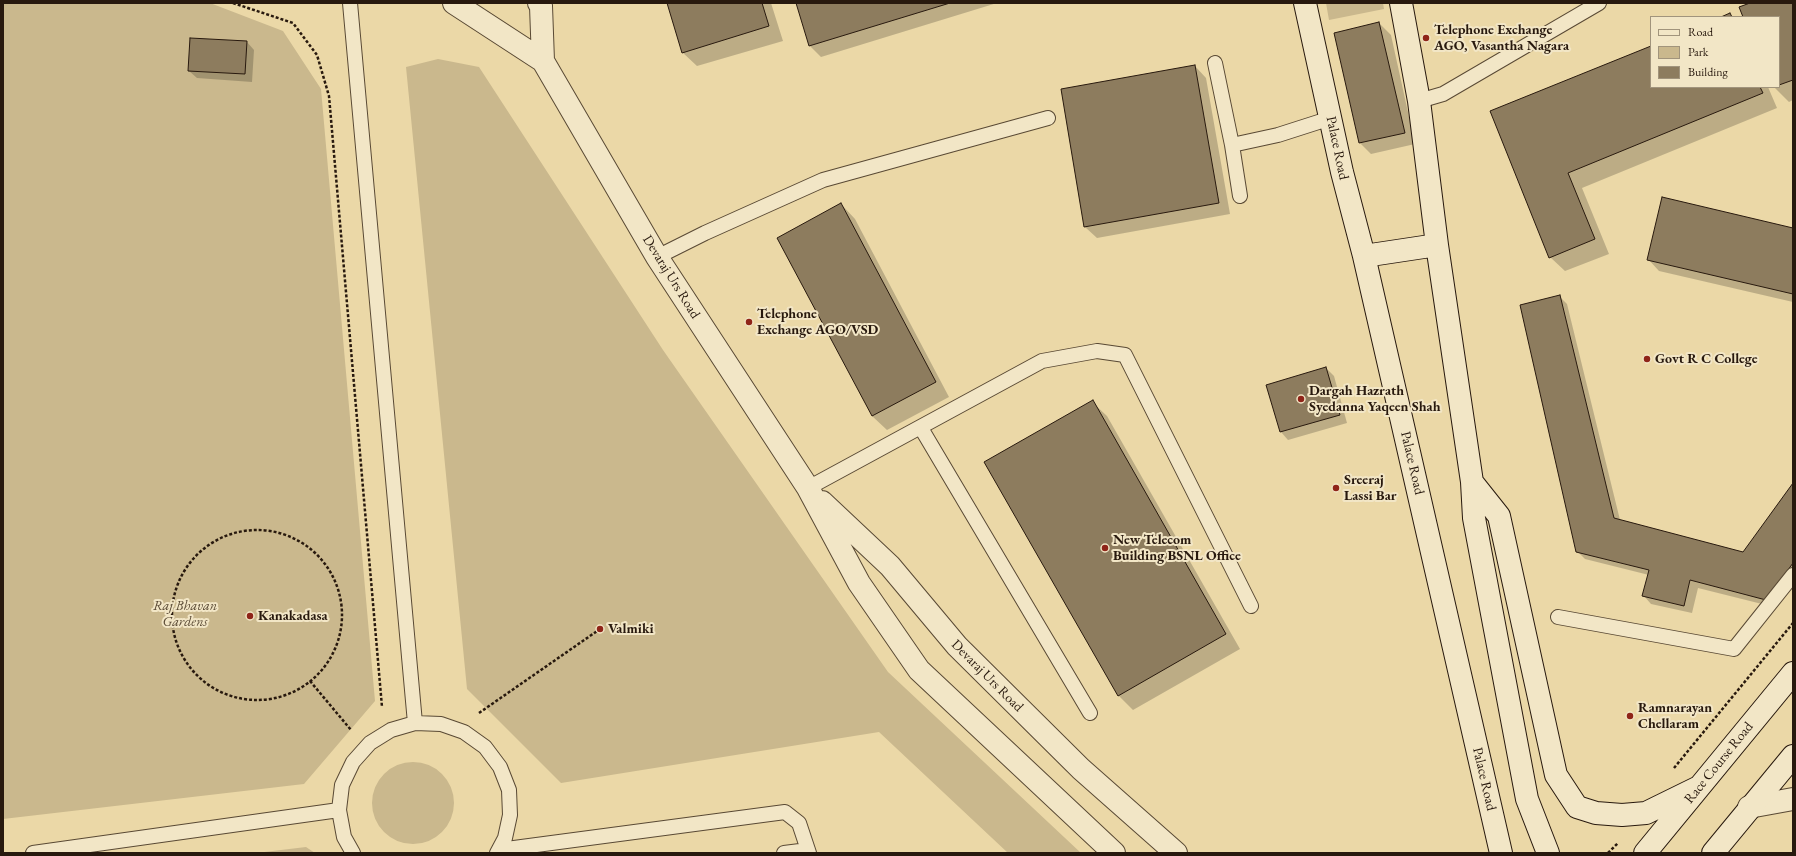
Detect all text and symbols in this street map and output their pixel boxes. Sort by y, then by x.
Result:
legend [1650,16,1780,88]
place label: Telephone Exchange AGO, Vasantha Nagara [1434,22,1569,54]
text: Road [1688,24,1713,40]
marker: Telephone Exchange AGO, Vasantha Nagara [1421,33,1431,43]
text: Park [1688,44,1708,60]
text: Building [1688,64,1728,80]
street label: Palace Road [1322,115,1352,181]
street label: Devaraj Urs Road [639,232,703,322]
place label: Telephone Exchange AGO/VSD [757,306,878,338]
marker: Telephone Exchange AGO/VSD [744,317,754,327]
place label: Govt R C College [1655,351,1757,367]
marker: Govt R C College [1642,354,1652,364]
place label: Dargah Hazrath Syedanna Yaqeen Shah [1309,383,1441,416]
marker: Dargah Hazrath Syedanna Yaqeen Shah [1296,394,1306,404]
street label: Palace Road [1397,430,1427,496]
place label: Sreeraj Lassi Bar [1344,472,1397,504]
marker: Sreeraj Lassi Bar [1331,483,1341,493]
place label: New Telecom Building BSNL Office [1113,532,1241,564]
marker: New Telecom Building BSNL Office [1100,543,1110,553]
park label: Raj Bhavan Gardens [153,598,217,630]
place label: Kanakadasa [258,608,328,624]
marker: Kanakadasa [245,611,255,621]
place label: Valmiki [608,621,654,637]
marker: Valmiki [595,624,605,634]
street label: Devaraj Urs Road [947,636,1027,716]
place label: Ramnarayan Chellaram [1638,700,1712,732]
marker: Ramnarayan Chellaram [1625,711,1635,721]
street label: Race Course Road [1681,719,1757,807]
street label: Palace Road [1469,746,1499,812]

